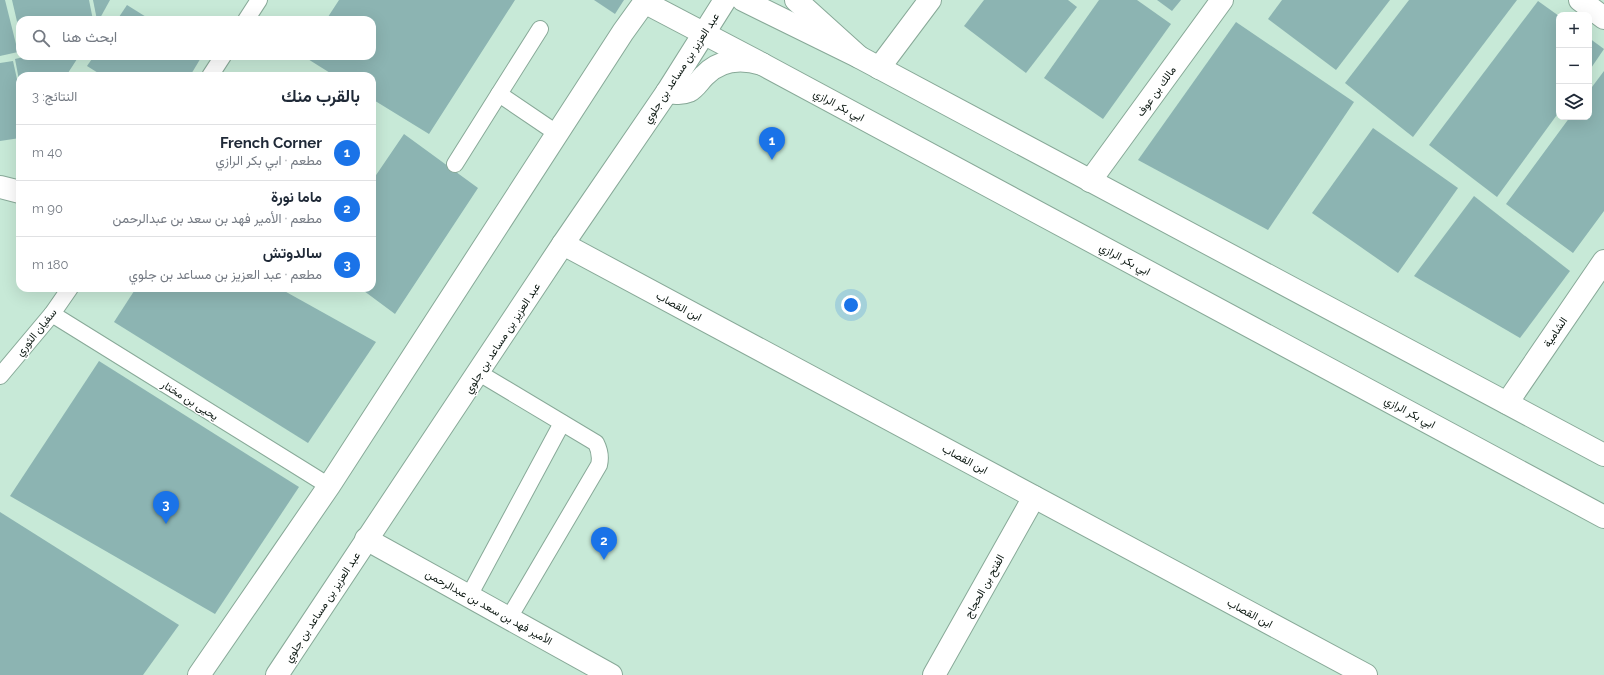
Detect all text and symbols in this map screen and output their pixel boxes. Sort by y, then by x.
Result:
street label: عبد العزيز بن مساعد بن جلوي [641,10,725,128]
map controls [1556,12,1592,120]
button: + [1556,12,1592,48]
search box [16,16,376,60]
icon: search [30,27,52,49]
text: ابحث هنا [62,28,117,46]
button: − [1556,48,1592,84]
street label: مالك بن عوف [1134,64,1179,119]
button: layers [1556,84,1592,120]
text: بالقرب منك [281,86,360,106]
street label: ابي بكر الرازي [810,87,867,127]
text: النتائج: 3 [32,89,77,104]
pin: 1 [759,127,785,160]
text: French Corner [220,134,322,152]
text: 40 m [32,145,62,160]
text: 1 [344,145,350,160]
text: مطعم · ابي بكر الرازي [215,153,322,168]
text: ماما نورة [271,188,322,206]
text: 90 m [32,201,63,216]
text: 2 [343,201,351,216]
text: مطعم · الأمير فهد بن سعد بن عبدالرحمن [113,211,322,226]
street label: ابي بكر الرازي [1096,241,1153,281]
text: سالدوتش [263,244,322,262]
text: 180 m [32,257,69,272]
text: 3 [343,257,351,272]
text: مطعم · عبد العزيز بن مساعد بن جلوي [129,267,322,282]
street label: عبد العزيز بن مساعد بن جلوي [462,280,546,398]
street label: ابن القصاب [654,289,704,324]
your location [841,295,861,315]
street label: سفيان الثوري [13,306,62,361]
street label: الشامية [1541,315,1570,350]
street label: يحيى بن مختار [158,377,221,423]
street label: ابي بكر الرازي [1381,394,1438,434]
street label: ابن القصاب [940,442,990,477]
pin: 3 [153,491,179,524]
pin: 2 [591,527,617,560]
street label: عبد العزيز بن مساعد بن جلوي [282,549,366,667]
street label: الفتح بن الحجاج [962,552,1008,621]
street label: الأمير فهد بن سعد بن عبدالرحمن [423,567,554,648]
street label: ابن القصاب [1225,596,1275,631]

